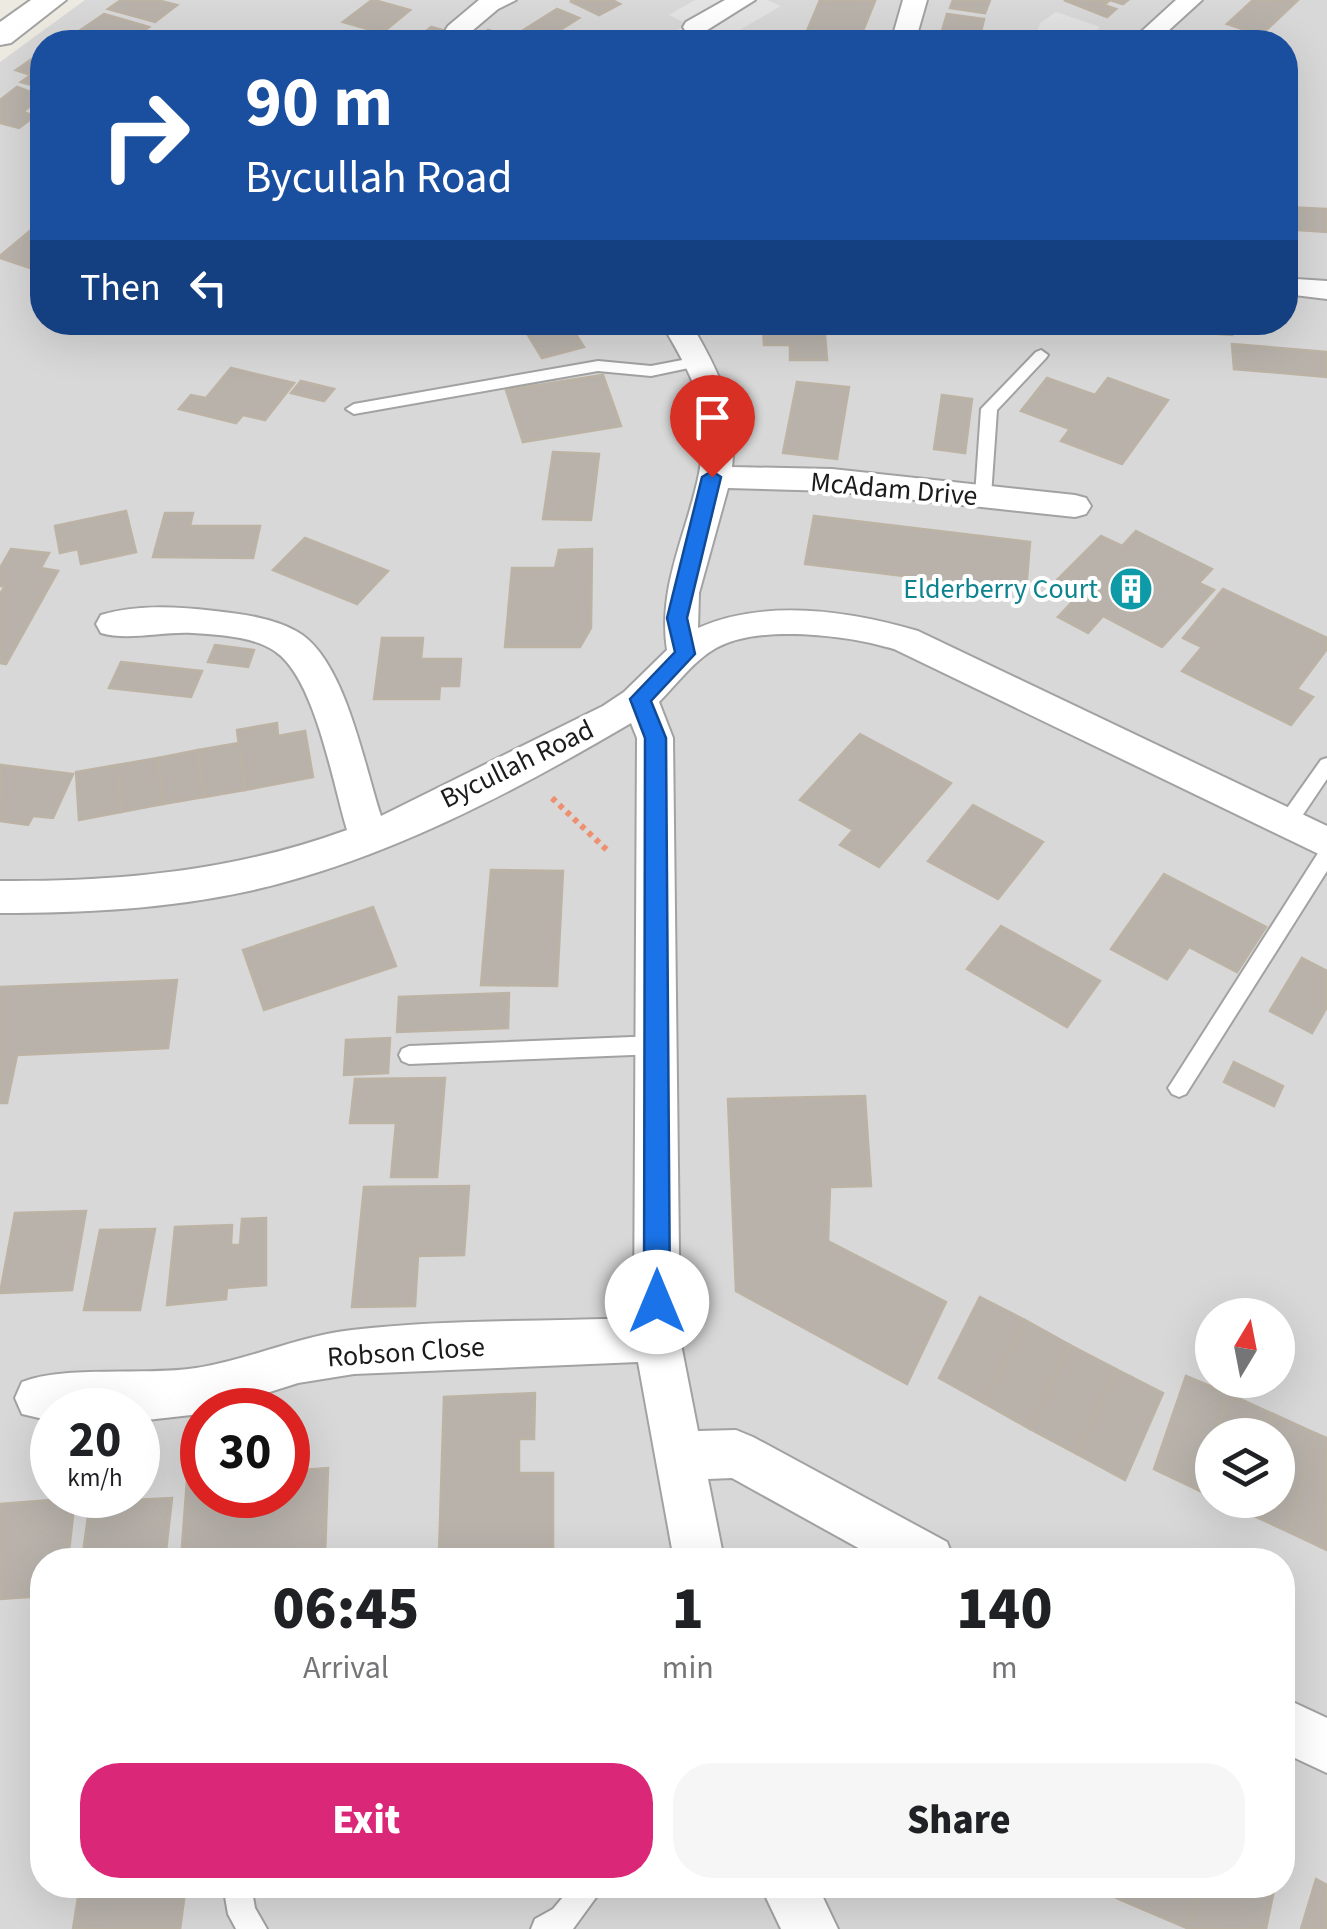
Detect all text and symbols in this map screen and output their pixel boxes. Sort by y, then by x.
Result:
text: 90 m [245,53,393,153]
icon: right [80,70,210,200]
text: Bycullah Road [245,146,512,210]
icon: left [181,260,236,315]
text: Then [80,261,161,315]
pin [670,375,755,478]
icon: arrive [685,390,740,445]
street label: McAdam Drive [809,462,979,516]
building icon: Elderberry Court [1108,566,1154,612]
place label: Elderberry Court [903,569,1099,609]
street label: Bycullah Road [433,710,601,818]
position arrow [605,1250,709,1354]
north arrow [1195,1298,1295,1398]
map controls [1195,1298,1295,1518]
street label: Robson Close [326,1327,486,1377]
speed limit sign: 30 [180,1388,310,1518]
text: 20 [69,1405,121,1476]
button: layers [1195,1418,1295,1518]
text: km/h [67,1460,123,1496]
text: 06:45 [273,1567,419,1652]
text: 1 [672,1567,704,1652]
text: 140 [956,1567,1052,1652]
text: Arrival [303,1645,389,1691]
text: min [662,1645,714,1691]
text: m [991,1645,1018,1691]
button: Exit [80,1763,653,1878]
button: Share [673,1763,1245,1878]

